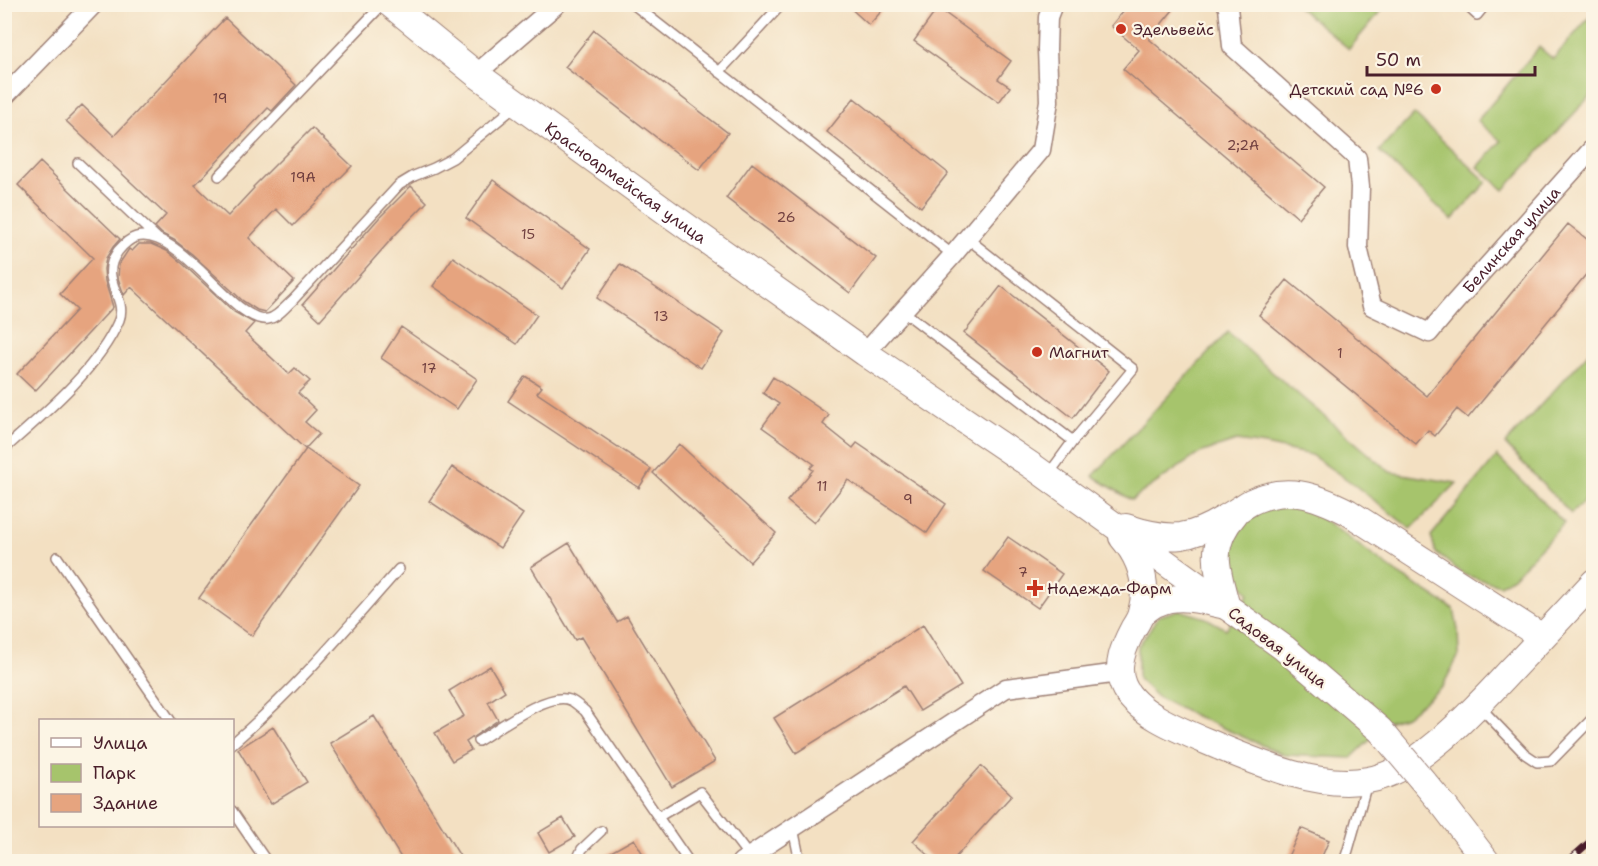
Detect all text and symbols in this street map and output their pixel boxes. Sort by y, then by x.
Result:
place label: Эдельвейс [1133,19,1214,40]
marker: Эдельвейс [1114,22,1128,36]
scale bar [1367,39,1535,77]
text: 50 m [1376,48,1421,72]
place label: Детский сад №6 [1289,79,1424,100]
marker: Детский сад №6 [1429,82,1443,96]
house number: 19 [212,89,228,107]
street label: Красноармейская улица [541,117,711,248]
house number: 2;2А [1227,136,1259,154]
house number: 19А [290,168,316,186]
street label: Белинская улица [1458,182,1565,298]
house number: 26 [777,208,796,226]
house number: 15 [521,225,535,243]
house number: 13 [654,307,668,325]
place label: Магнит [1049,342,1110,363]
house number: 1 [1337,344,1343,362]
marker: Магнит [1030,345,1044,359]
house number: 17 [422,359,436,377]
house number: 11 [816,477,828,495]
house number: 9 [903,490,913,508]
house number: 7 [1018,563,1028,581]
place label: Надежда-Фарм [1047,578,1172,599]
marker: Надежда-Фарм [1028,581,1042,595]
street label: Садовая улица [1224,602,1332,693]
legend [39,719,234,827]
text: Улица [93,731,147,755]
text: Парк [93,761,136,785]
text: Здание [93,791,158,815]

